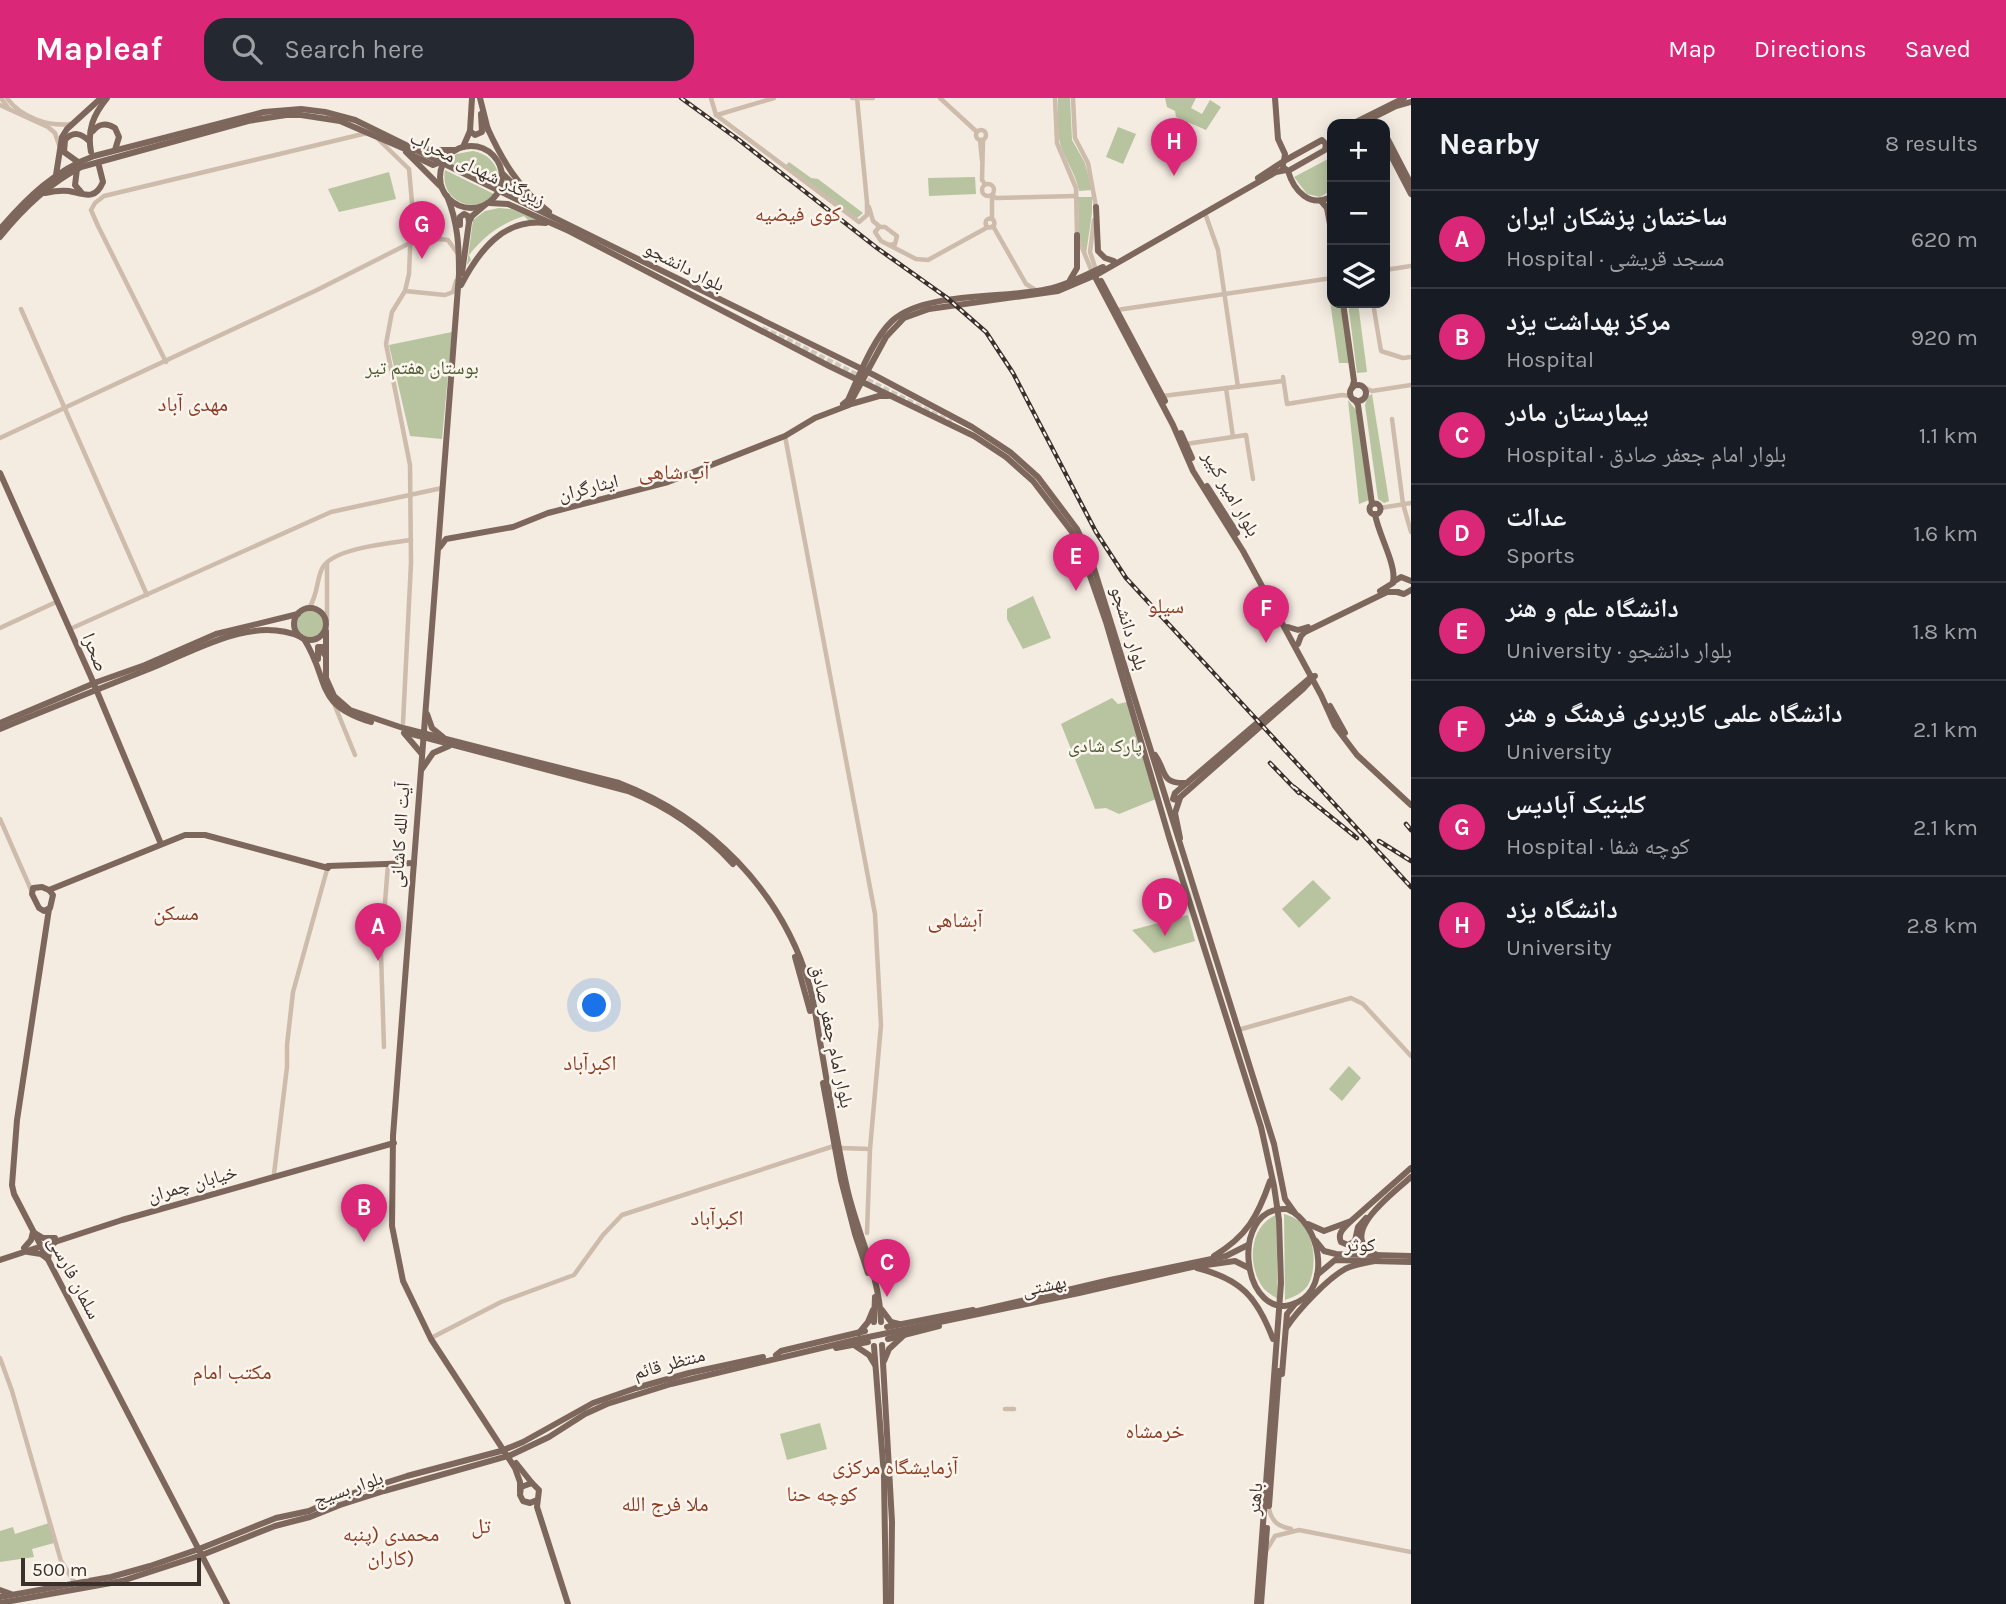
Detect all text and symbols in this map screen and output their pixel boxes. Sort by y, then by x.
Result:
search box [204,18,694,81]
text: Mapleaf [35,30,162,68]
icon: search [228,30,266,68]
text: Search here [284,34,424,65]
text: Map [1668,35,1716,63]
text: Directions [1754,35,1867,63]
text: Saved [1905,35,1971,63]
pin: H [1151,118,1197,176]
map controls [1327,119,1390,308]
button: + [1327,119,1390,182]
text: Nearby [1439,126,1539,162]
street label: زیرگذر شهدای محراب [406,127,549,211]
text: 8 results [1885,130,1978,157]
button: − [1327,182,1390,245]
pin: G [399,201,445,259]
text: ساختمان پزشکان ایران [1506,201,1727,232]
district label: کوی فیضیه [755,202,841,226]
text: A [1455,226,1469,253]
text: 620 m [1911,226,1978,253]
street label: بلوار دانشجو [641,237,728,296]
button: layers [1327,245,1390,308]
text: Hospital · مسجد قریشی [1506,245,1724,272]
text: مرکز بهداشت یزد [1506,306,1671,337]
text: B [1455,324,1469,351]
text: 920 m [1911,324,1978,351]
text: Hospital [1506,346,1594,373]
park label: بوستان هفتم تیر [364,357,479,380]
district label: مهدی آباد [158,392,228,416]
text: بیمارستان مادر [1506,397,1649,428]
text: C [1455,422,1469,449]
text: 1.1 km [1919,422,1978,449]
text: Hospital · بلوار امام جعفر صادق [1506,441,1786,468]
street label: بلوار امیر کبیر [1197,446,1264,540]
district label: آب شاهی [639,460,710,485]
street label: ایثارگران [556,470,621,506]
text: عدالت [1506,502,1566,533]
text: D [1454,520,1470,547]
text: 1.6 km [1913,520,1978,547]
pin: E [1053,533,1099,591]
text: Sports [1506,542,1575,569]
street label: بلوار دانشجو [1106,584,1152,673]
pin: F [1243,585,1289,643]
text: دانشگاه علم و هنر [1506,593,1679,624]
district label: سیلو [1148,594,1184,618]
text: E [1455,618,1469,645]
text: 1.8 km [1912,618,1978,645]
street label: صحرا [77,630,113,675]
text: University · بلوار دانشجو [1506,637,1732,664]
text: دانشگاه علمی کاربردی فرهنگ و هنر [1506,698,1843,729]
text: F [1456,716,1468,743]
text: 2.1 km [1913,716,1978,743]
park label: پارک شادی [1068,735,1142,757]
text: University [1506,738,1612,765]
street label: آیت الله کاشانی [385,780,415,889]
text: کلینیک آبادیس [1506,789,1646,820]
text: G [1454,814,1470,841]
text: 2.1 km [1913,814,1978,841]
text: Hospital · کوچه شفا [1506,833,1690,860]
pin: D [1142,878,1188,936]
text: دانشگاه یزد [1506,894,1618,925]
district label: مسکن [153,901,199,926]
pin: A [355,903,401,961]
district label: آبشاهی [927,908,983,933]
text: H [1454,912,1470,939]
text: 2.8 km [1906,912,1978,939]
text: University [1506,934,1612,961]
street label: بلوار امام جعفر صادق [804,962,858,1110]
your location [577,988,611,1022]
district label: اکبرآباد [563,1051,617,1075]
street label: خیابان چمران [145,1161,240,1207]
pin: B [341,1184,387,1242]
district label: اکبرآباد [690,1206,744,1230]
street label: سلمان فارسی [43,1232,105,1323]
street label: کوثر [1344,1234,1376,1256]
pin: C [864,1239,910,1297]
street label: بهشتی [1020,1271,1068,1301]
street label: منتظر قائم [631,1344,708,1385]
district label: مکتب امام [192,1360,272,1386]
district label: خرمشاه [1125,1419,1185,1443]
district label: آزمایشگاه مرکزی [832,1455,959,1479]
street label: بلوار بسیج [310,1467,386,1512]
district label: کوچه حنا [786,1482,858,1506]
street label: باهنر [1243,1482,1267,1517]
district label: ملا فرج الله [621,1492,709,1517]
district label: تل [471,1514,491,1539]
district label: محمدی (پنبه کاران) [343,1522,439,1570]
scale bar [21,1555,201,1587]
text: 500 m [32,1559,88,1581]

